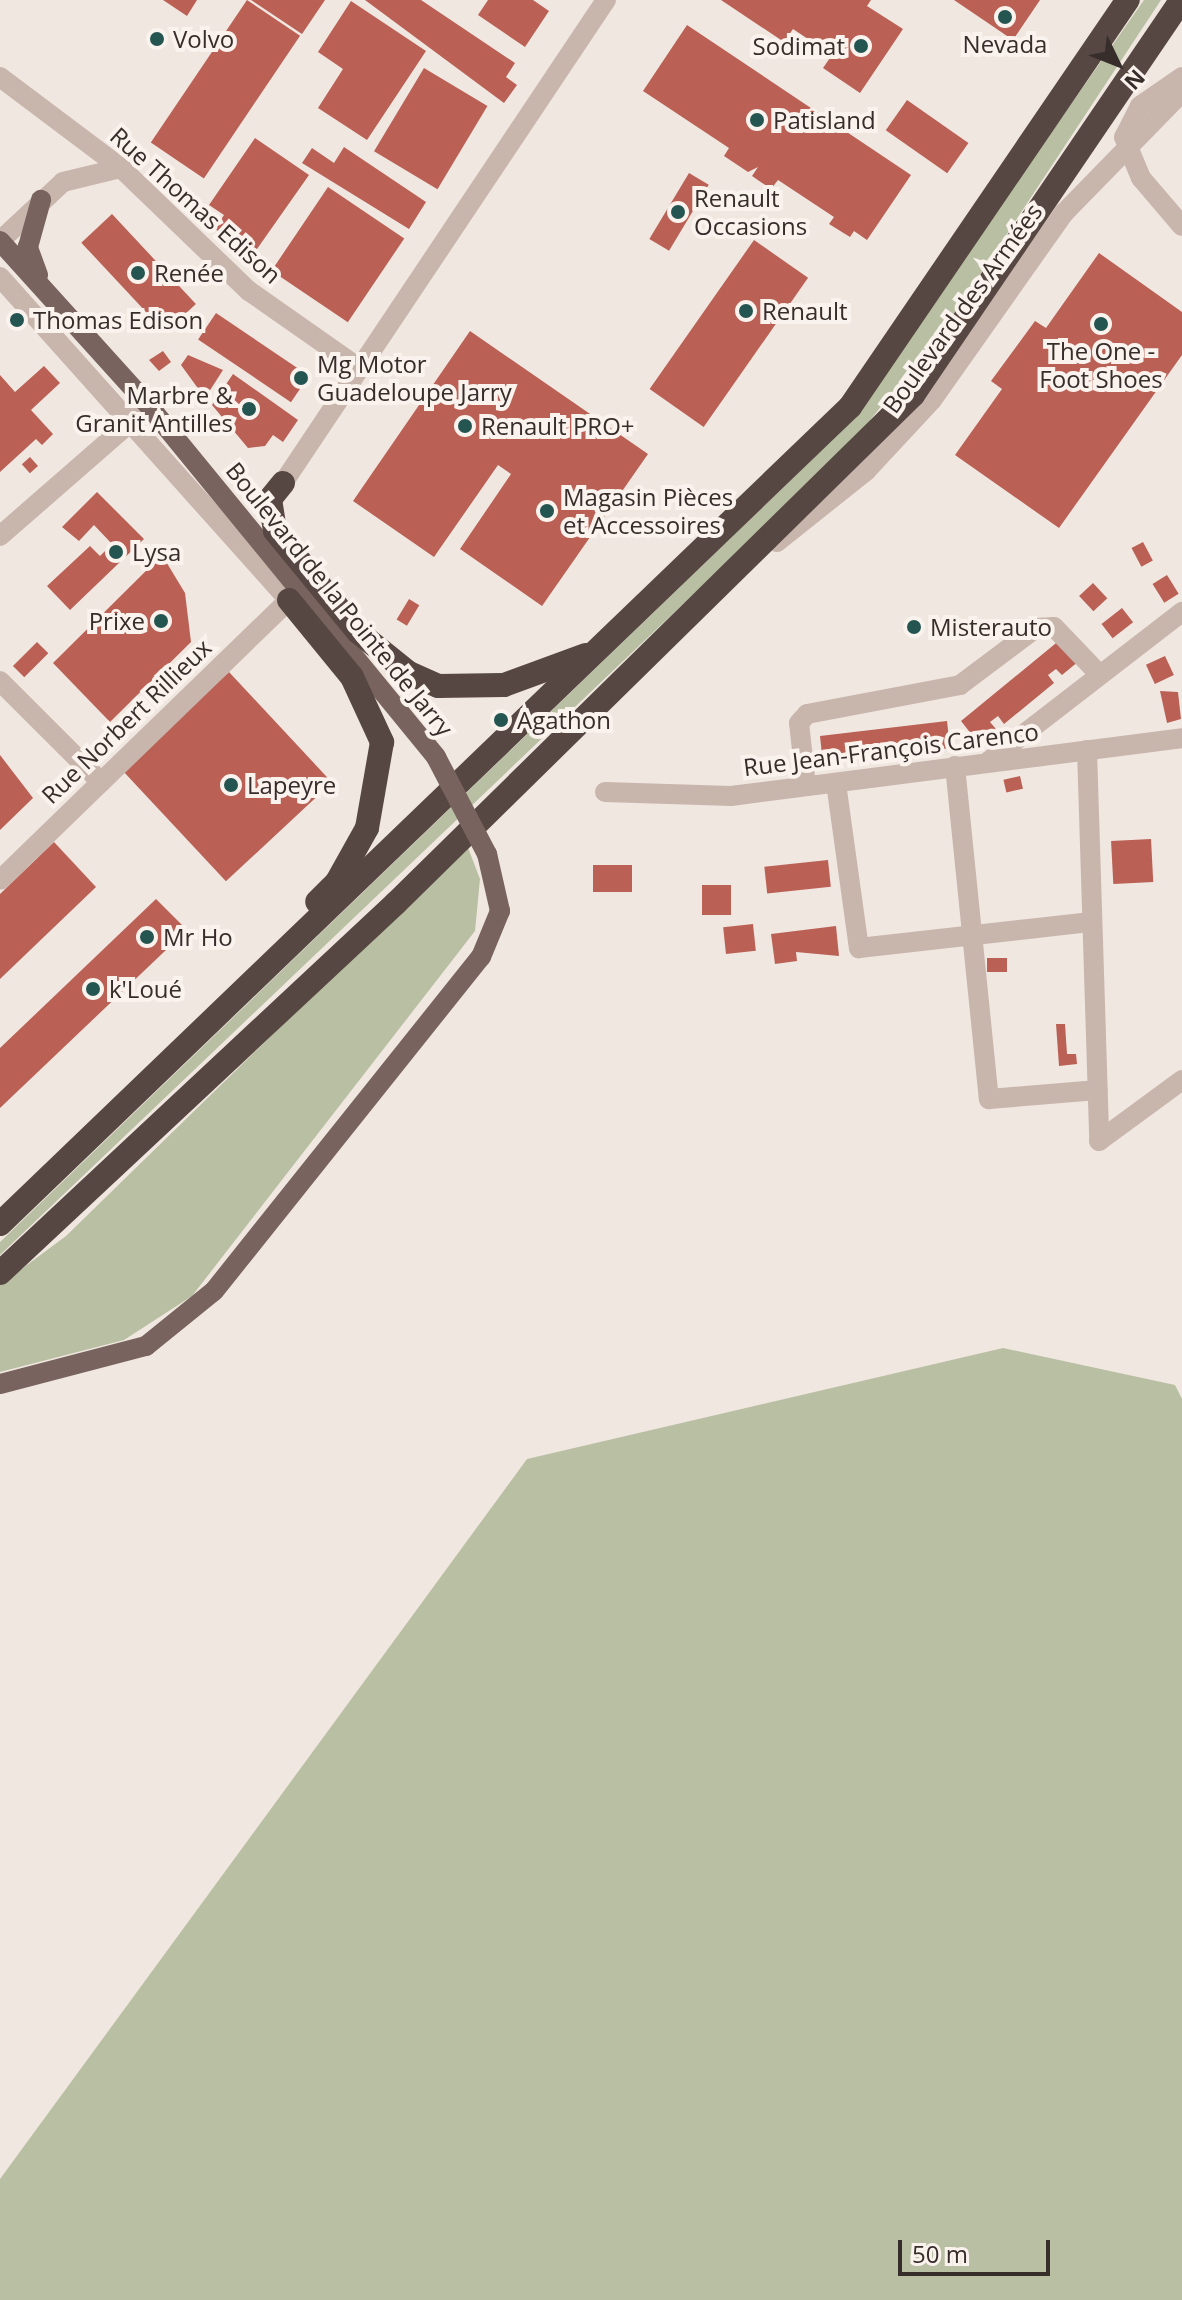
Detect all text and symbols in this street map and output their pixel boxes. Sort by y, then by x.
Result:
marker: Nevada [996,8,1014,26]
north arrow [1078,24,1158,104]
place label: Volvo [173,25,234,53]
marker: Volvo [148,30,166,48]
place label: Nevada [963,30,1047,58]
place label: Sodimat [753,32,845,60]
marker: Sodimat [852,37,870,55]
text: N [1118,64,1153,97]
place label: Patisland [773,106,876,134]
marker: Patisland [748,111,766,129]
street label: Rue Thomas Edison [105,121,287,289]
place label: Renault Occasions [694,184,807,240]
street label: Boulevard des Armées [876,198,1048,418]
marker: Renault Occasions [669,203,687,221]
place label: Renée [154,259,224,287]
marker: Renée [129,264,147,282]
place label: Renault [762,297,848,325]
marker: Renault [737,302,755,320]
place label: Thomas Edison [33,306,203,334]
marker: Thomas Edison [8,311,26,329]
marker: The One - Foot Shoes [1092,315,1110,333]
place label: The One - Foot Shoes [1039,337,1163,393]
place label: Mg Motor Guadeloupe Jarry [317,350,512,406]
marker: Mg Motor Guadeloupe Jarry [292,369,310,387]
place label: Marbre & Granit Antilles [75,381,233,437]
marker: Marbre & Granit Antilles [240,400,258,418]
place label: Renault PRO+ [481,412,635,440]
marker: Renault PRO+ [456,417,474,435]
street label: Boulevard de la Pointe de Jarry [221,456,459,742]
place label: Magasin Pièces et Accessoires [563,483,733,539]
marker: Magasin Pièces et Accessoires [538,502,556,520]
place label: Lysa [132,538,181,566]
marker: Lysa [107,543,125,561]
place label: Prixe [89,607,145,635]
marker: Prixe [152,612,170,630]
place label: Misterauto [930,613,1052,641]
marker: Misterauto [905,618,923,636]
street label: Rue Norbert Rillieux [35,633,217,809]
place label: Agathon [517,706,611,734]
marker: Agathon [492,711,510,729]
street label: Rue Jean-François Carenco [742,717,1040,781]
place label: Lapeyre [247,771,336,799]
marker: Lapeyre [222,776,240,794]
place label: Mr Ho [163,923,233,951]
marker: Mr Ho [138,928,156,946]
place label: k'Loué [109,975,182,1003]
marker: k'Loué [84,980,102,998]
scale bar [902,2224,1054,2274]
text: 50 m [912,2237,968,2270]

